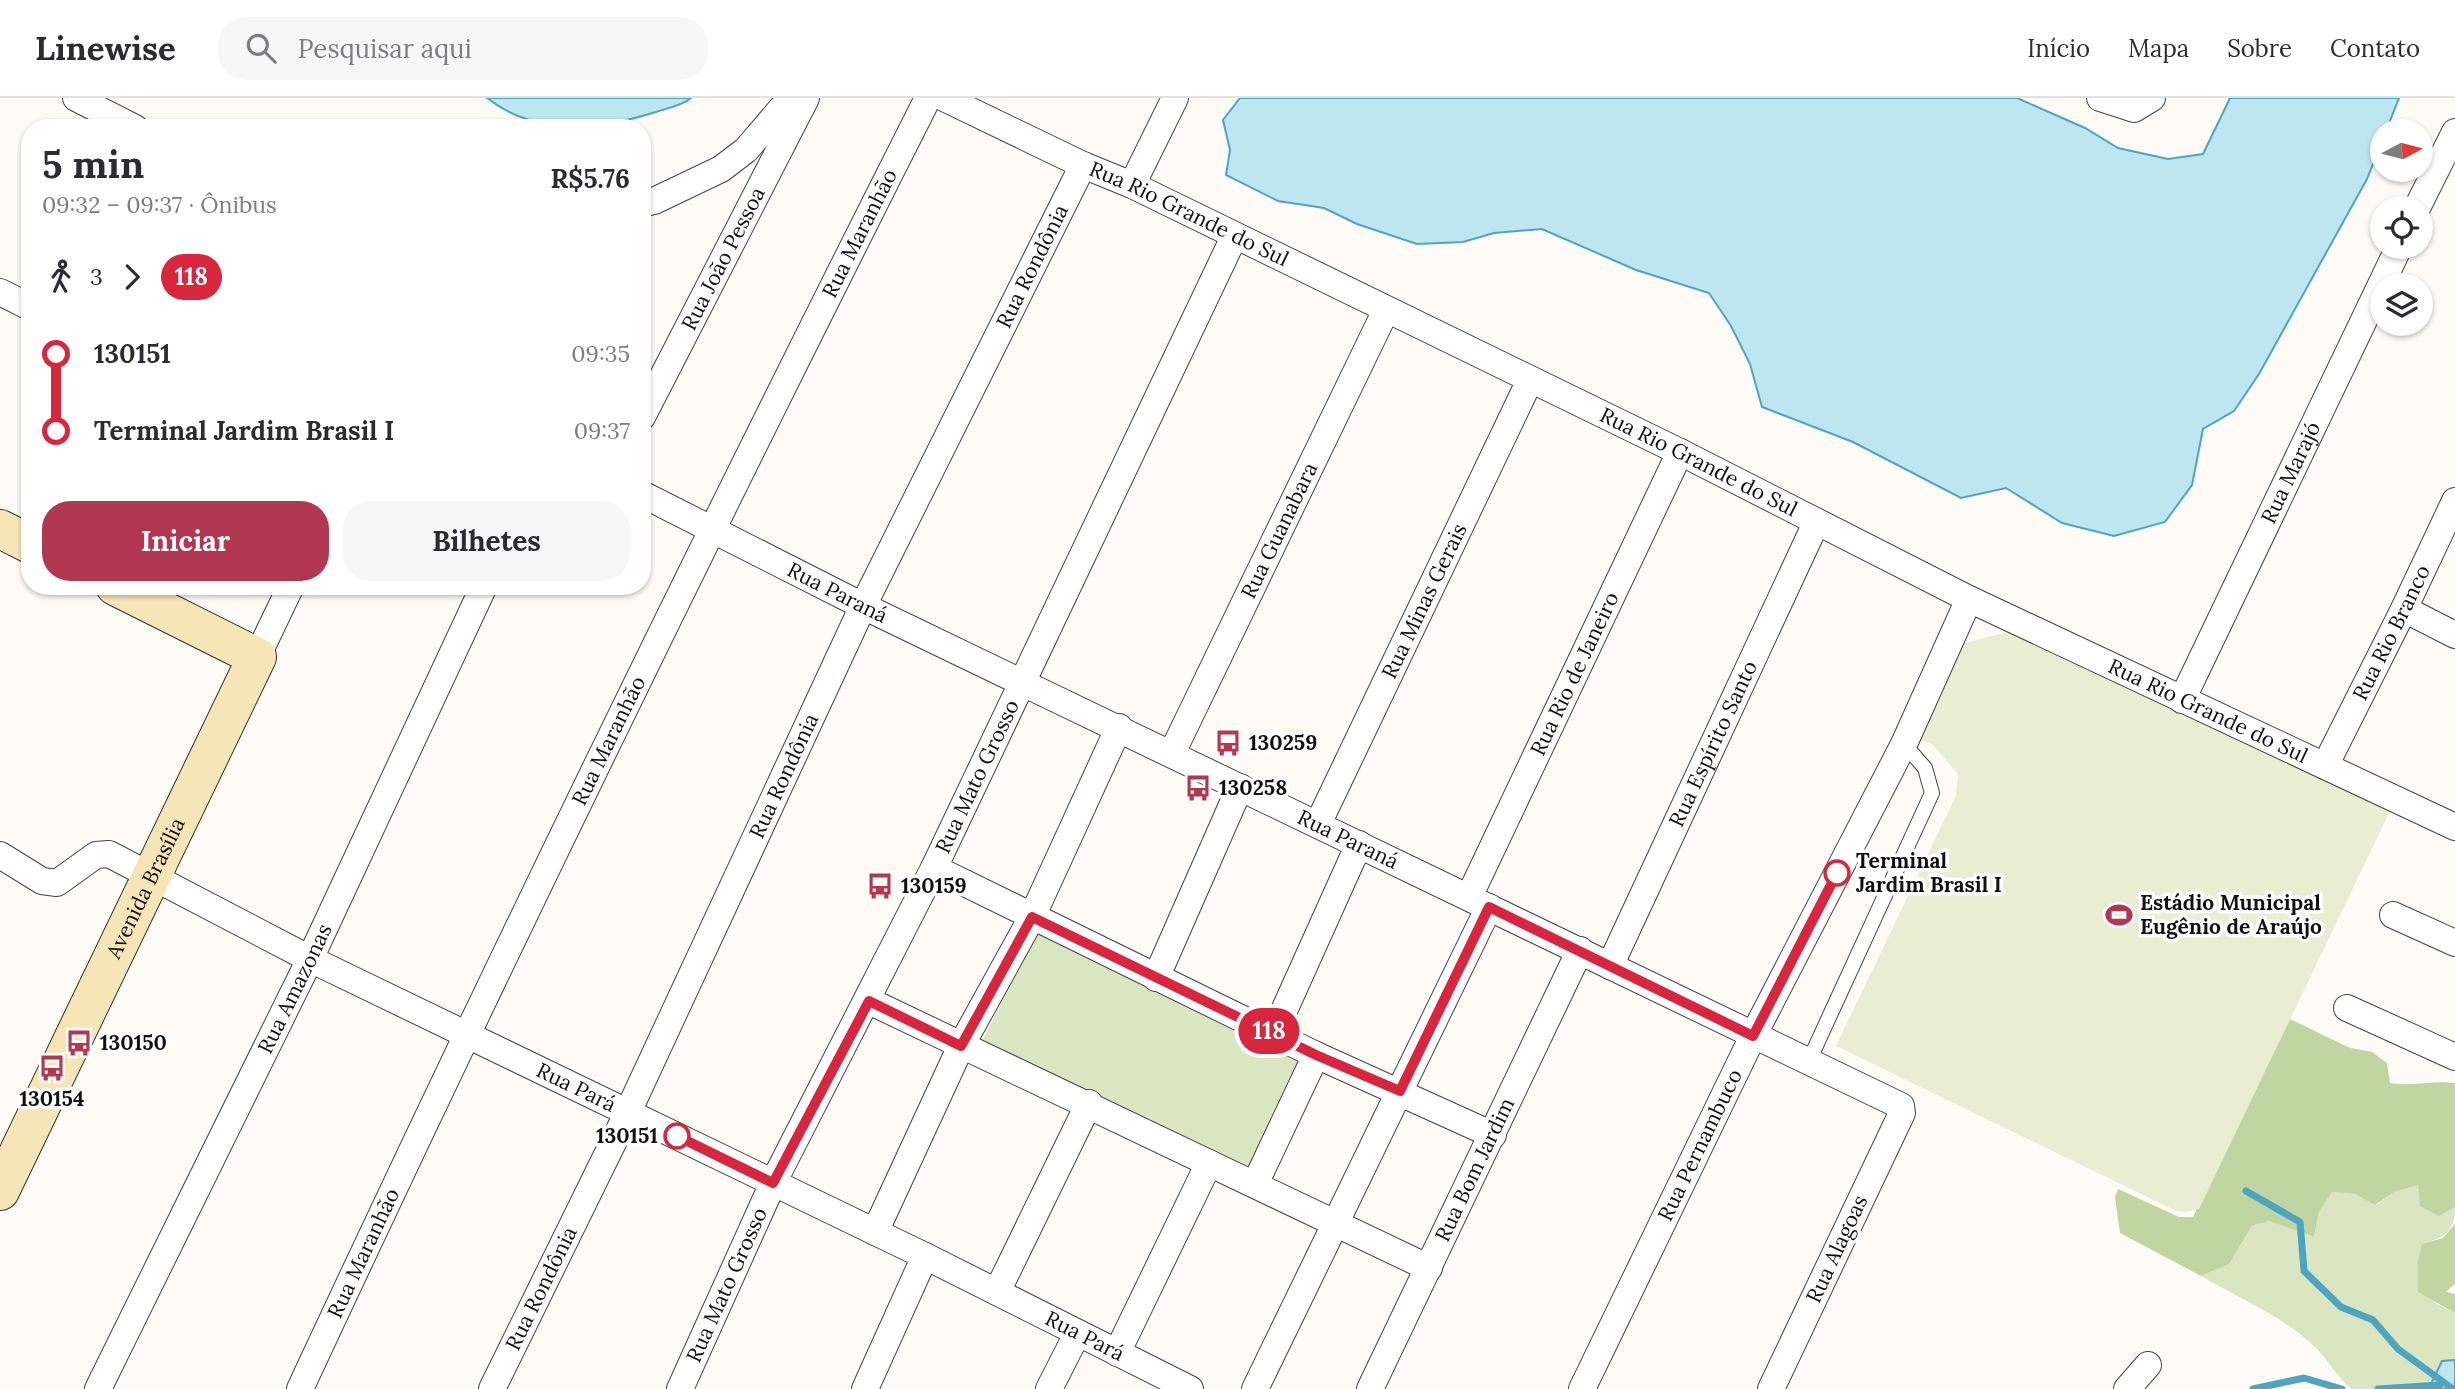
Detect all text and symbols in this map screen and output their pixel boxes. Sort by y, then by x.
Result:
search box [218,17,708,80]
text: Linewise [35,27,176,69]
icon: search [242,29,280,67]
text: Pesquisar aqui [298,32,472,65]
text: Início [2027,33,2090,64]
text: Mapa [2128,33,2189,64]
text: Sobre [2227,33,2292,64]
text: Contato [2330,33,2420,64]
north arrow [2370,119,2432,182]
map controls [2370,119,2433,336]
text: 5 min [42,140,144,188]
street label: Rua Rio Grande do Sul [1085,155,1293,272]
text: R$5.76 [550,162,630,195]
street label: Rua Maranhão [816,164,903,302]
street label: Rua João Pessoa [675,182,771,335]
text: 09:32 – 09:37 · Ônibus [42,190,277,219]
button: locate [2370,196,2433,259]
street label: Rua Rondônia [990,200,1074,332]
icon: walk [42,258,80,296]
icon: forward [113,258,151,296]
text: 118 [175,261,208,292]
text: 3 [90,262,103,291]
button: layers [2370,273,2433,336]
text: 130151 [94,337,171,370]
text: 09:35 [571,339,630,368]
street label: Rua Rio Grande do Sul [1596,401,1802,523]
text: Terminal Jardim Brasil I [94,414,394,447]
text: 09:37 [574,416,630,445]
street label: Rua Marajó [2255,417,2326,528]
street label: Rua Guanabara [1235,458,1323,603]
button: Iniciar [42,501,329,581]
button: Bilhetes [343,501,630,581]
street label: Rua Minas Gerais [1375,519,1473,683]
street label: Rua Paraná [783,556,892,629]
street label: Rua Rio Branco [2346,560,2436,705]
street label: Rua Rio de Janeiro [1524,587,1625,760]
street label: Rua Rio Grande do Sul [2104,652,2312,769]
street label: Rua Espírito Santo [1663,656,1763,831]
street label: Rua Maranhão [565,672,651,810]
street label: Rua Mato Grosso [929,695,1025,858]
street label: Rua Rondônia [743,709,824,843]
bus stop icon: 130259 [1213,728,1243,758]
place label: 130259 [1249,729,1317,756]
bus stop icon: 130258 [1183,773,1213,803]
place label: 130258 [1219,774,1287,801]
street label: Rua Paraná [1293,803,1403,875]
street label: Avenida Brasília [99,813,191,964]
place label: Terminal Jardim Brasil I [1856,847,2002,898]
marker: Terminal Jardim Brasil I [1824,860,1850,886]
bus stop icon: 130159 [865,871,895,901]
place label: 130159 [901,872,967,899]
place label: Estádio Municipal Eugênio de Araújo [2140,889,2322,940]
sports icon: Estádio Municipal Eugênio de Araújo [2104,900,2134,930]
street label: Rua Amazonas [251,919,337,1058]
line badge: 118 [1229,1008,1309,1054]
text: 118 [1252,1015,1286,1046]
bus stop icon: 130150 [64,1028,94,1058]
place label: 130150 [100,1029,167,1056]
bus stop icon: 130154 [37,1053,67,1083]
street label: Rua Pará [532,1056,621,1118]
street label: Rua Pernambuco [1651,1064,1748,1225]
place label: 130154 [19,1085,85,1112]
street label: Rua Bom Jardim [1428,1093,1520,1246]
place label: 130151 [596,1122,658,1149]
marker: 130151 [664,1123,690,1149]
street label: Rua Maranhão [321,1184,405,1322]
street label: Rua Alagoas [1800,1190,1873,1307]
street label: Rua Mato Grosso [680,1203,773,1367]
street label: Rua Rondônia [499,1222,583,1355]
street label: Rua Pará [1041,1304,1129,1367]

